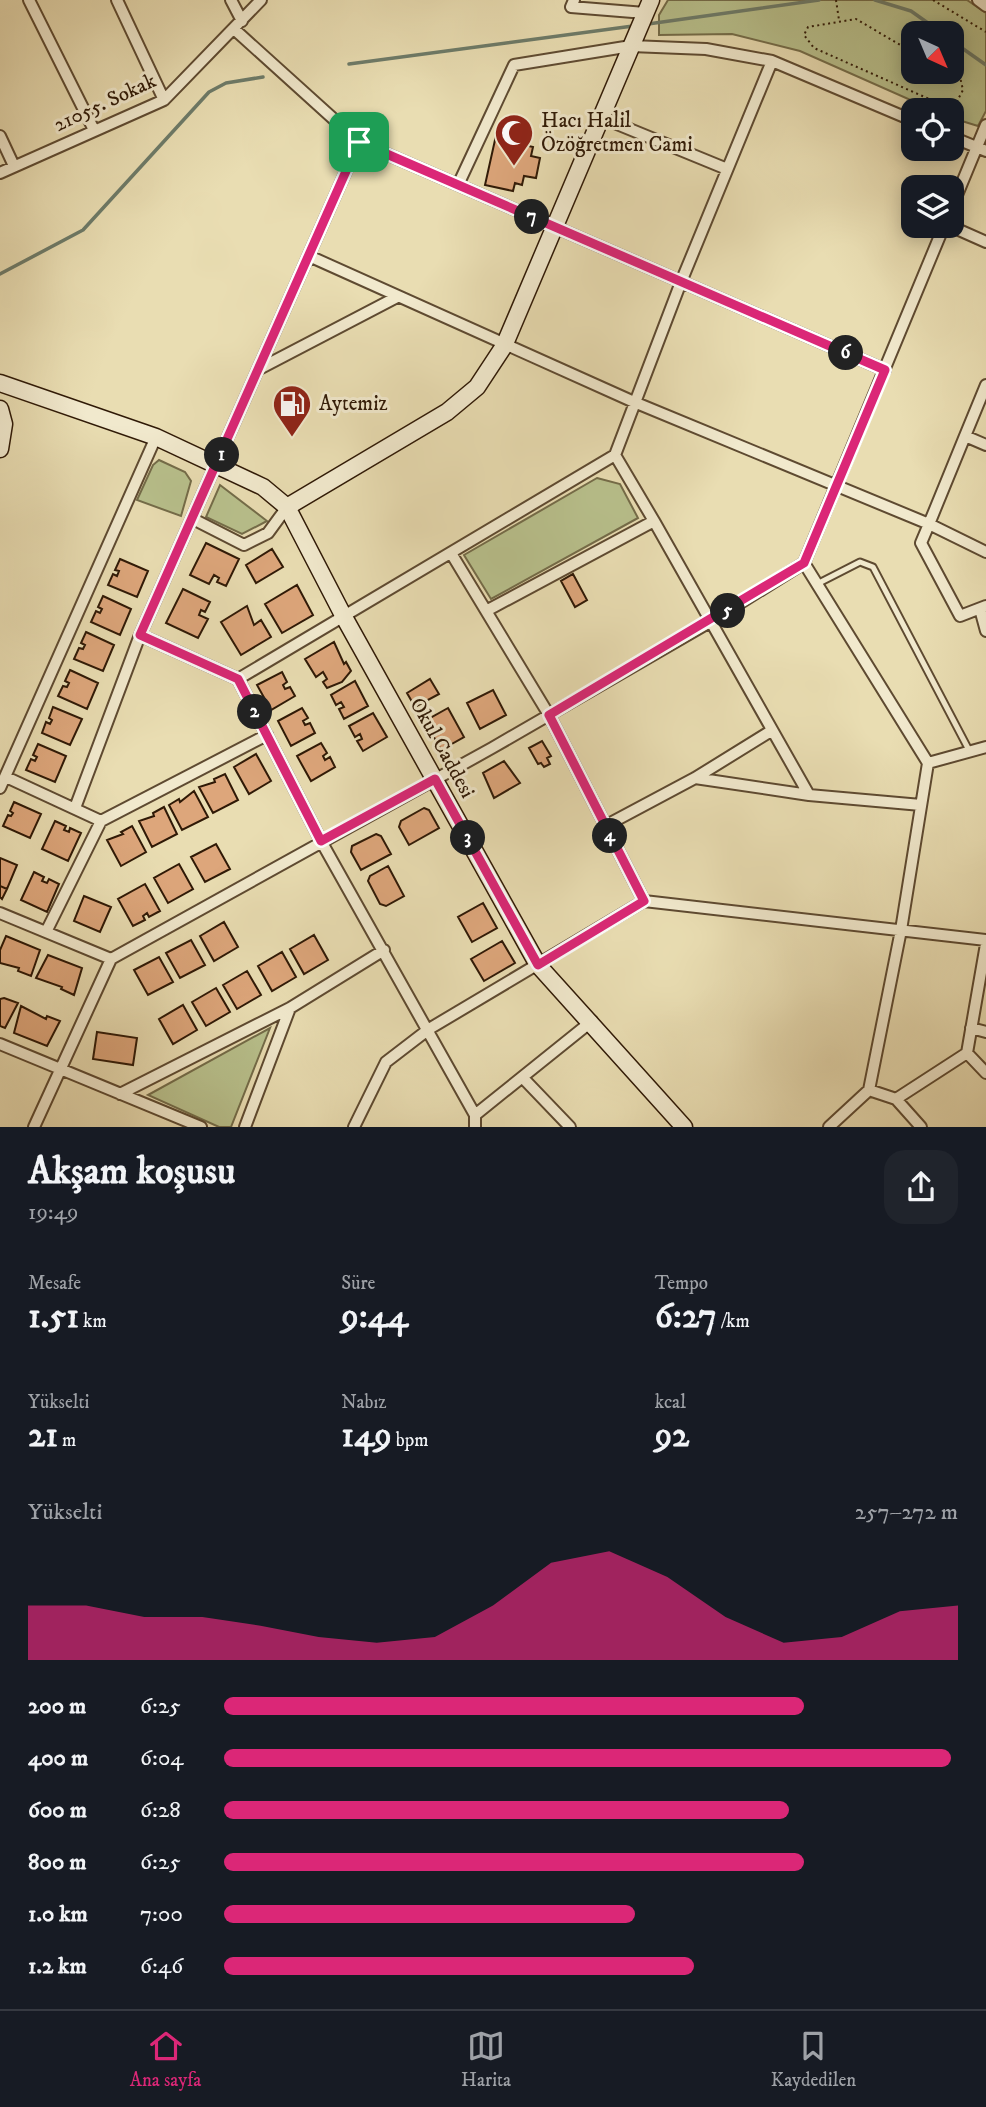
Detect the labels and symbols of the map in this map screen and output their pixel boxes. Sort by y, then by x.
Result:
north arrow [901,21,964,84]
street label: 21055. Sokak [50,68,161,138]
place label: Hacı Halil Özöğretmen Cami [541,108,693,158]
pin [329,112,389,172]
mosque icon: Hacı Halil Özöğretmen Cami [493,112,535,167]
pin: 7 [514,200,550,234]
pin: 6 [828,336,864,370]
fuel station icon: Aytemiz [271,383,313,438]
place label: Aytemiz [319,391,388,417]
pin: 1 [204,438,240,472]
pin: 5 [710,594,746,628]
street label: Okul Caddesi [404,693,480,803]
pin: 2 [238,694,272,730]
pin: 4 [592,818,628,854]
pin: 3 [450,820,486,856]

